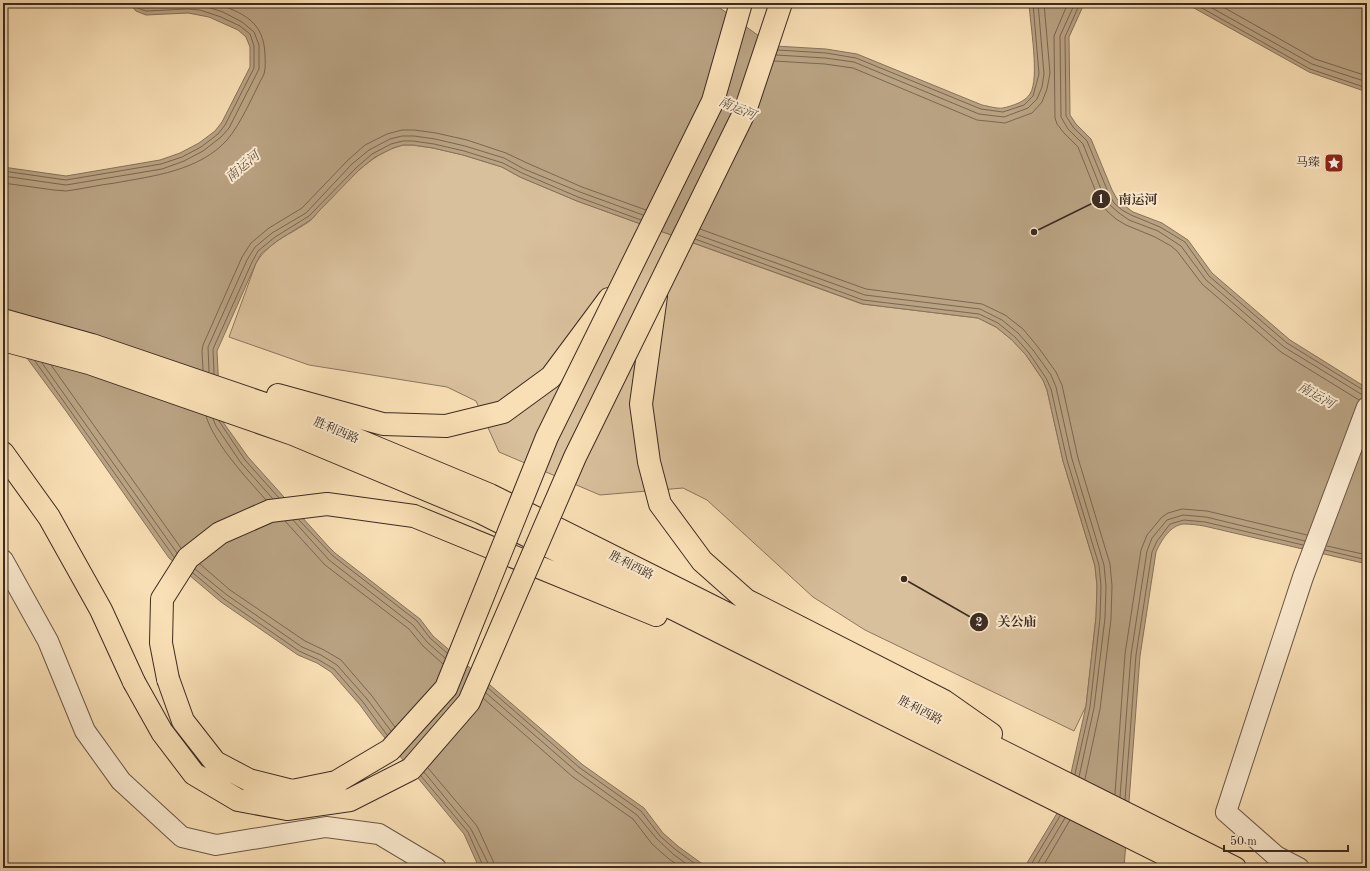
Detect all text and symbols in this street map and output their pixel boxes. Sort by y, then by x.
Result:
water label: 南运河 [717,94,760,123]
water label: 南运河 [223,147,264,185]
place icon: 马臻 [1323,152,1345,174]
place label: 马臻 [1296,155,1320,169]
callout: 南运河 [1091,187,1166,212]
text: 南运河 [1118,192,1158,207]
text: 1 [1098,194,1104,206]
water label: 南运河 [1296,380,1338,412]
street label: 胜利西路 [312,414,361,446]
street label: 胜利西路 [607,548,656,582]
callout: 关公庙 [969,609,1044,634]
text: 关公庙 [997,614,1037,629]
text: 2 [976,617,983,629]
street label: 胜利西路 [896,693,945,727]
scale bar [1224,827,1348,853]
text: 50 m [1230,835,1257,848]

